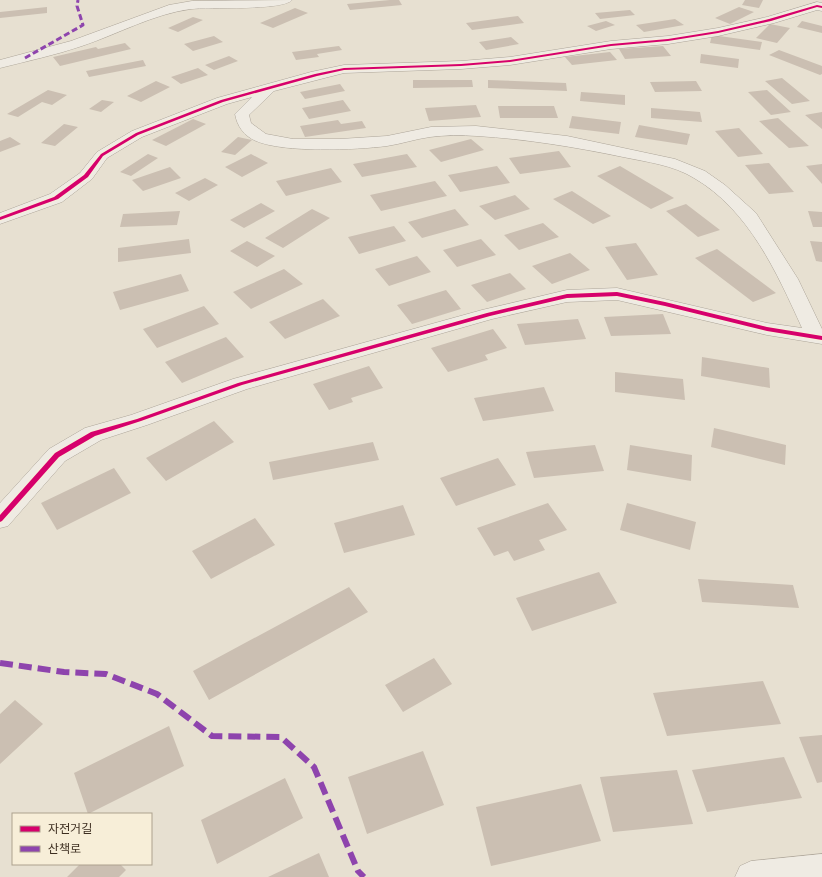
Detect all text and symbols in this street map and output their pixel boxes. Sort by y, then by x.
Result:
legend [12,813,152,865]
text: 자전거길 [48,821,92,836]
text: 산책로 [48,841,81,856]

